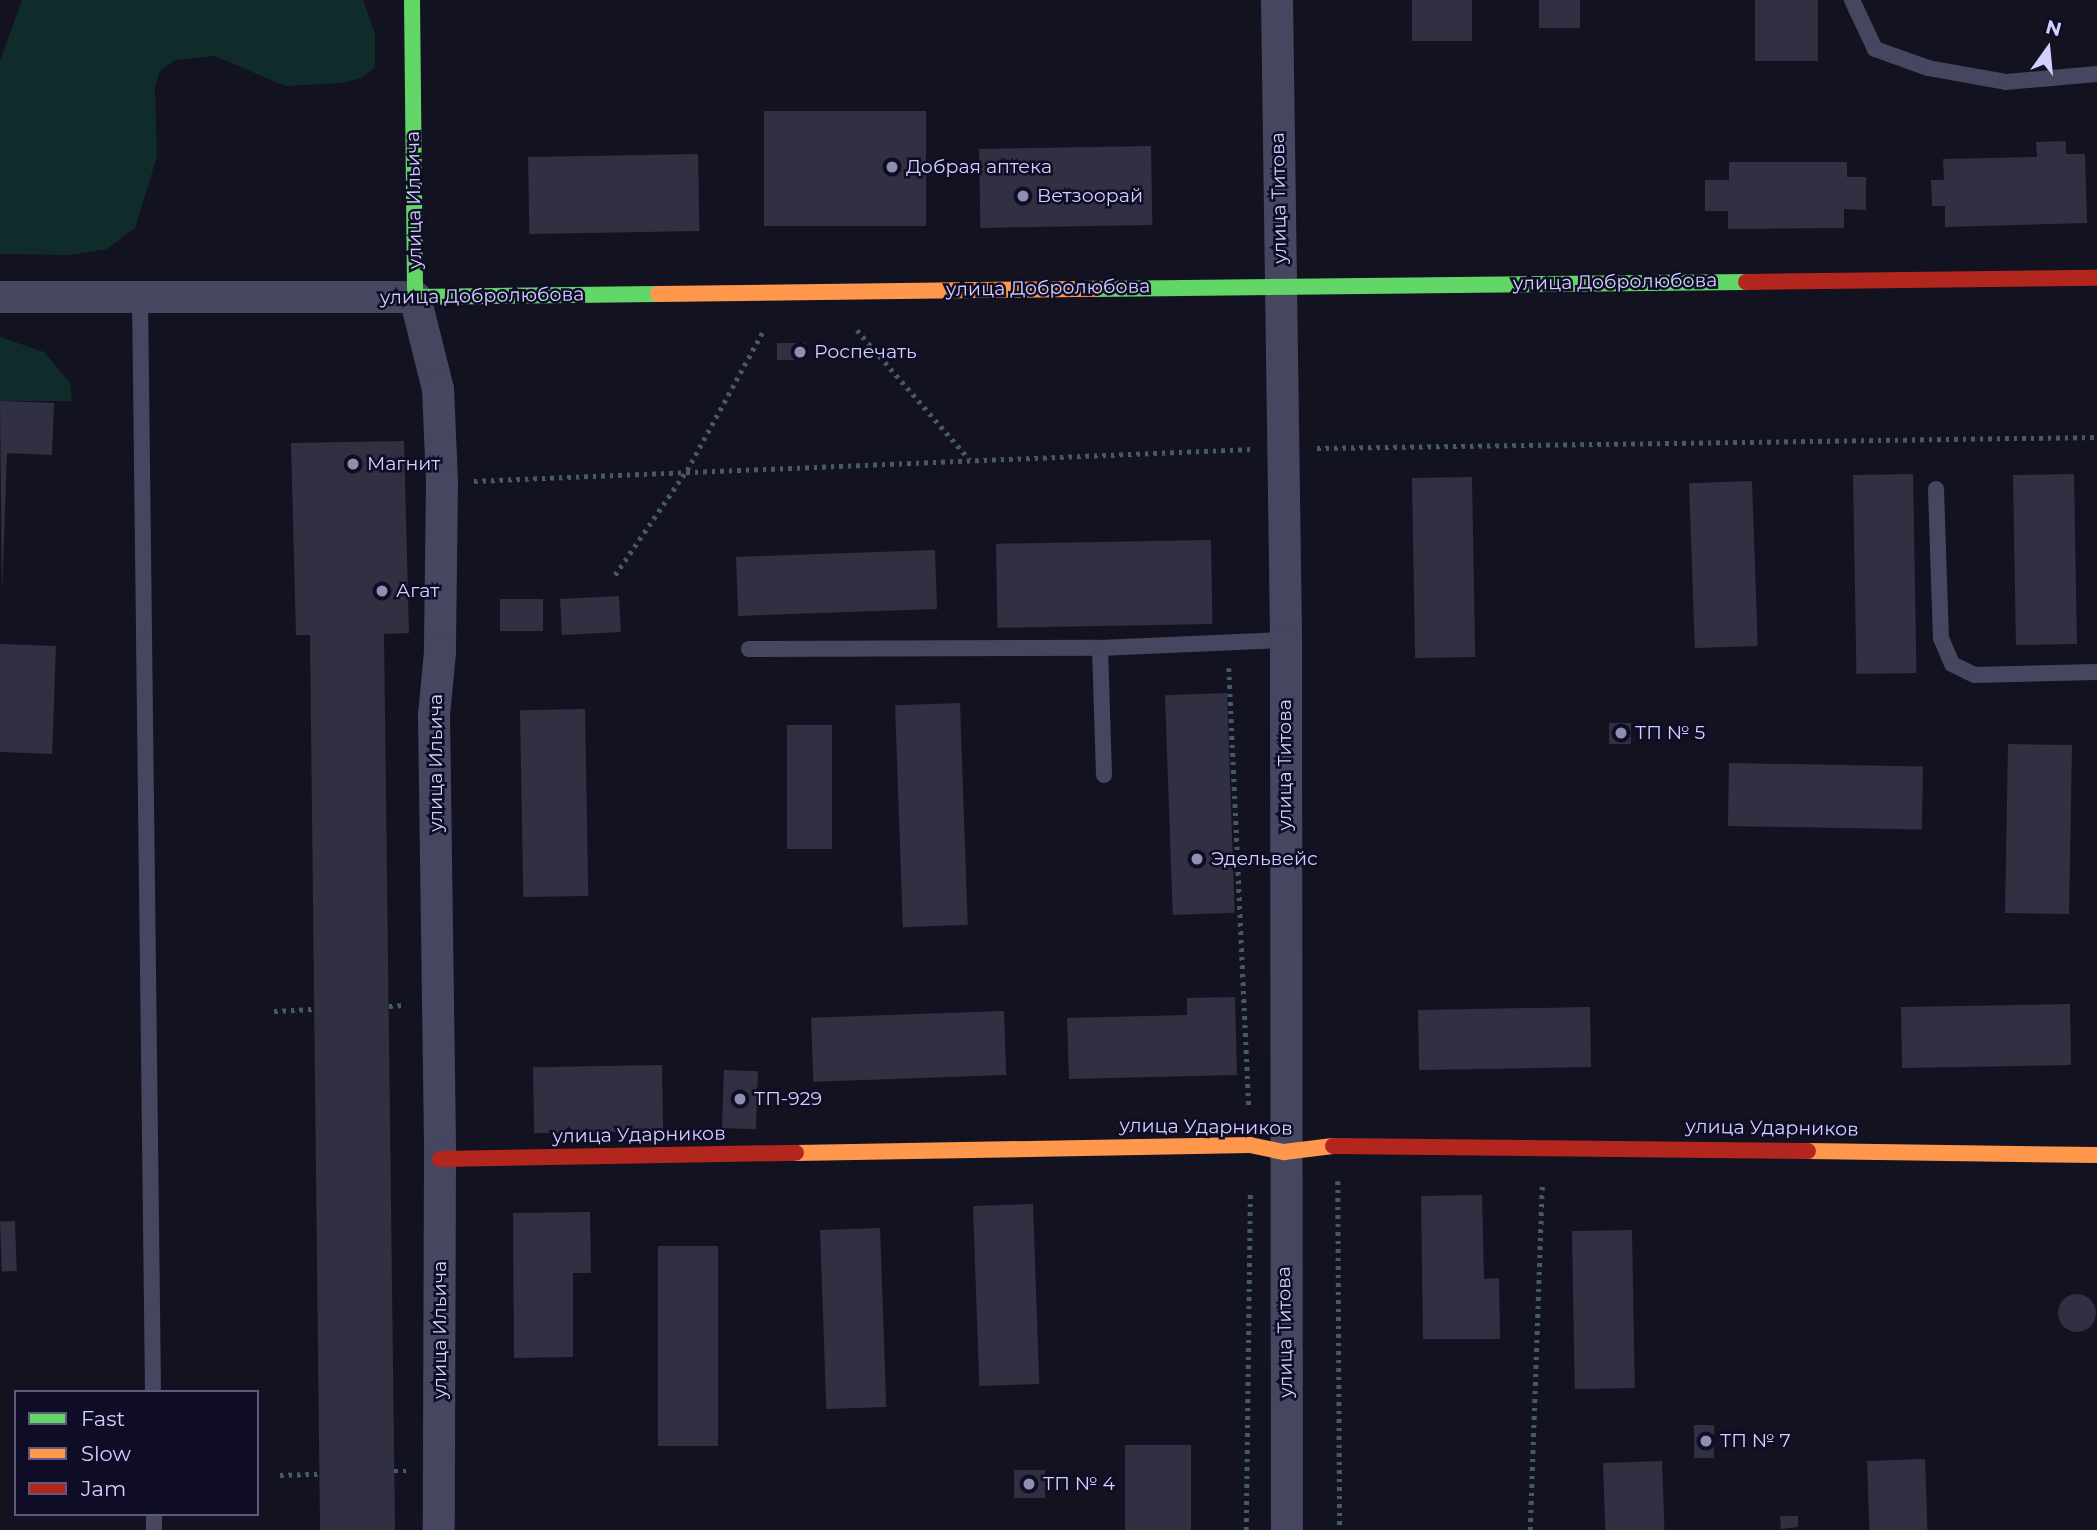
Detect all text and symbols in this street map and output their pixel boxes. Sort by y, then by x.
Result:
north arrow [2013,14,2083,84]
text: N [2043,15,2064,41]
street label: улица Ильича [401,131,427,269]
street label: улица Титова [1266,132,1292,264]
place label: Добрая аптека [906,156,1052,178]
marker: Добрая аптека [884,159,900,175]
place label: Ветзоорай [1037,185,1143,207]
marker: Ветзоорай [1015,188,1031,204]
street label: улица Добролюбова [1513,269,1717,295]
street label: улица Добролюбова [946,275,1150,301]
street label: улица Добролюбова [380,283,584,309]
place label: Роспечать [814,341,917,363]
marker: Роспечать [792,344,808,360]
place label: Магнит [367,453,440,475]
marker: Магнит [345,456,361,472]
place label: Агат [396,580,439,602]
marker: Агат [374,583,390,599]
street label: улица Ильича [425,694,447,832]
street label: улица Титова [1274,699,1296,831]
place label: ТП № 5 [1635,722,1705,744]
marker: ТП № 5 [1613,725,1629,741]
place label: Эдельвейс [1211,848,1318,870]
marker: Эдельвейс [1189,851,1205,867]
place label: ТП-929 [754,1088,822,1110]
marker: ТП-929 [732,1091,748,1107]
street label: улица Ударников [1119,1114,1293,1140]
street label: улица Ударников [1685,1115,1859,1141]
street label: улица Ударников [552,1122,726,1148]
street label: улица Ильича [429,1261,451,1399]
street label: улица Титова [1272,1266,1298,1398]
legend [14,1390,259,1516]
text: Fast [81,1406,125,1431]
place label: ТП № 7 [1720,1430,1791,1452]
marker: ТП № 7 [1698,1433,1714,1449]
text: Slow [81,1441,131,1466]
place label: ТП № 4 [1043,1473,1115,1495]
text: Jam [81,1476,126,1501]
marker: ТП № 4 [1021,1476,1037,1492]

